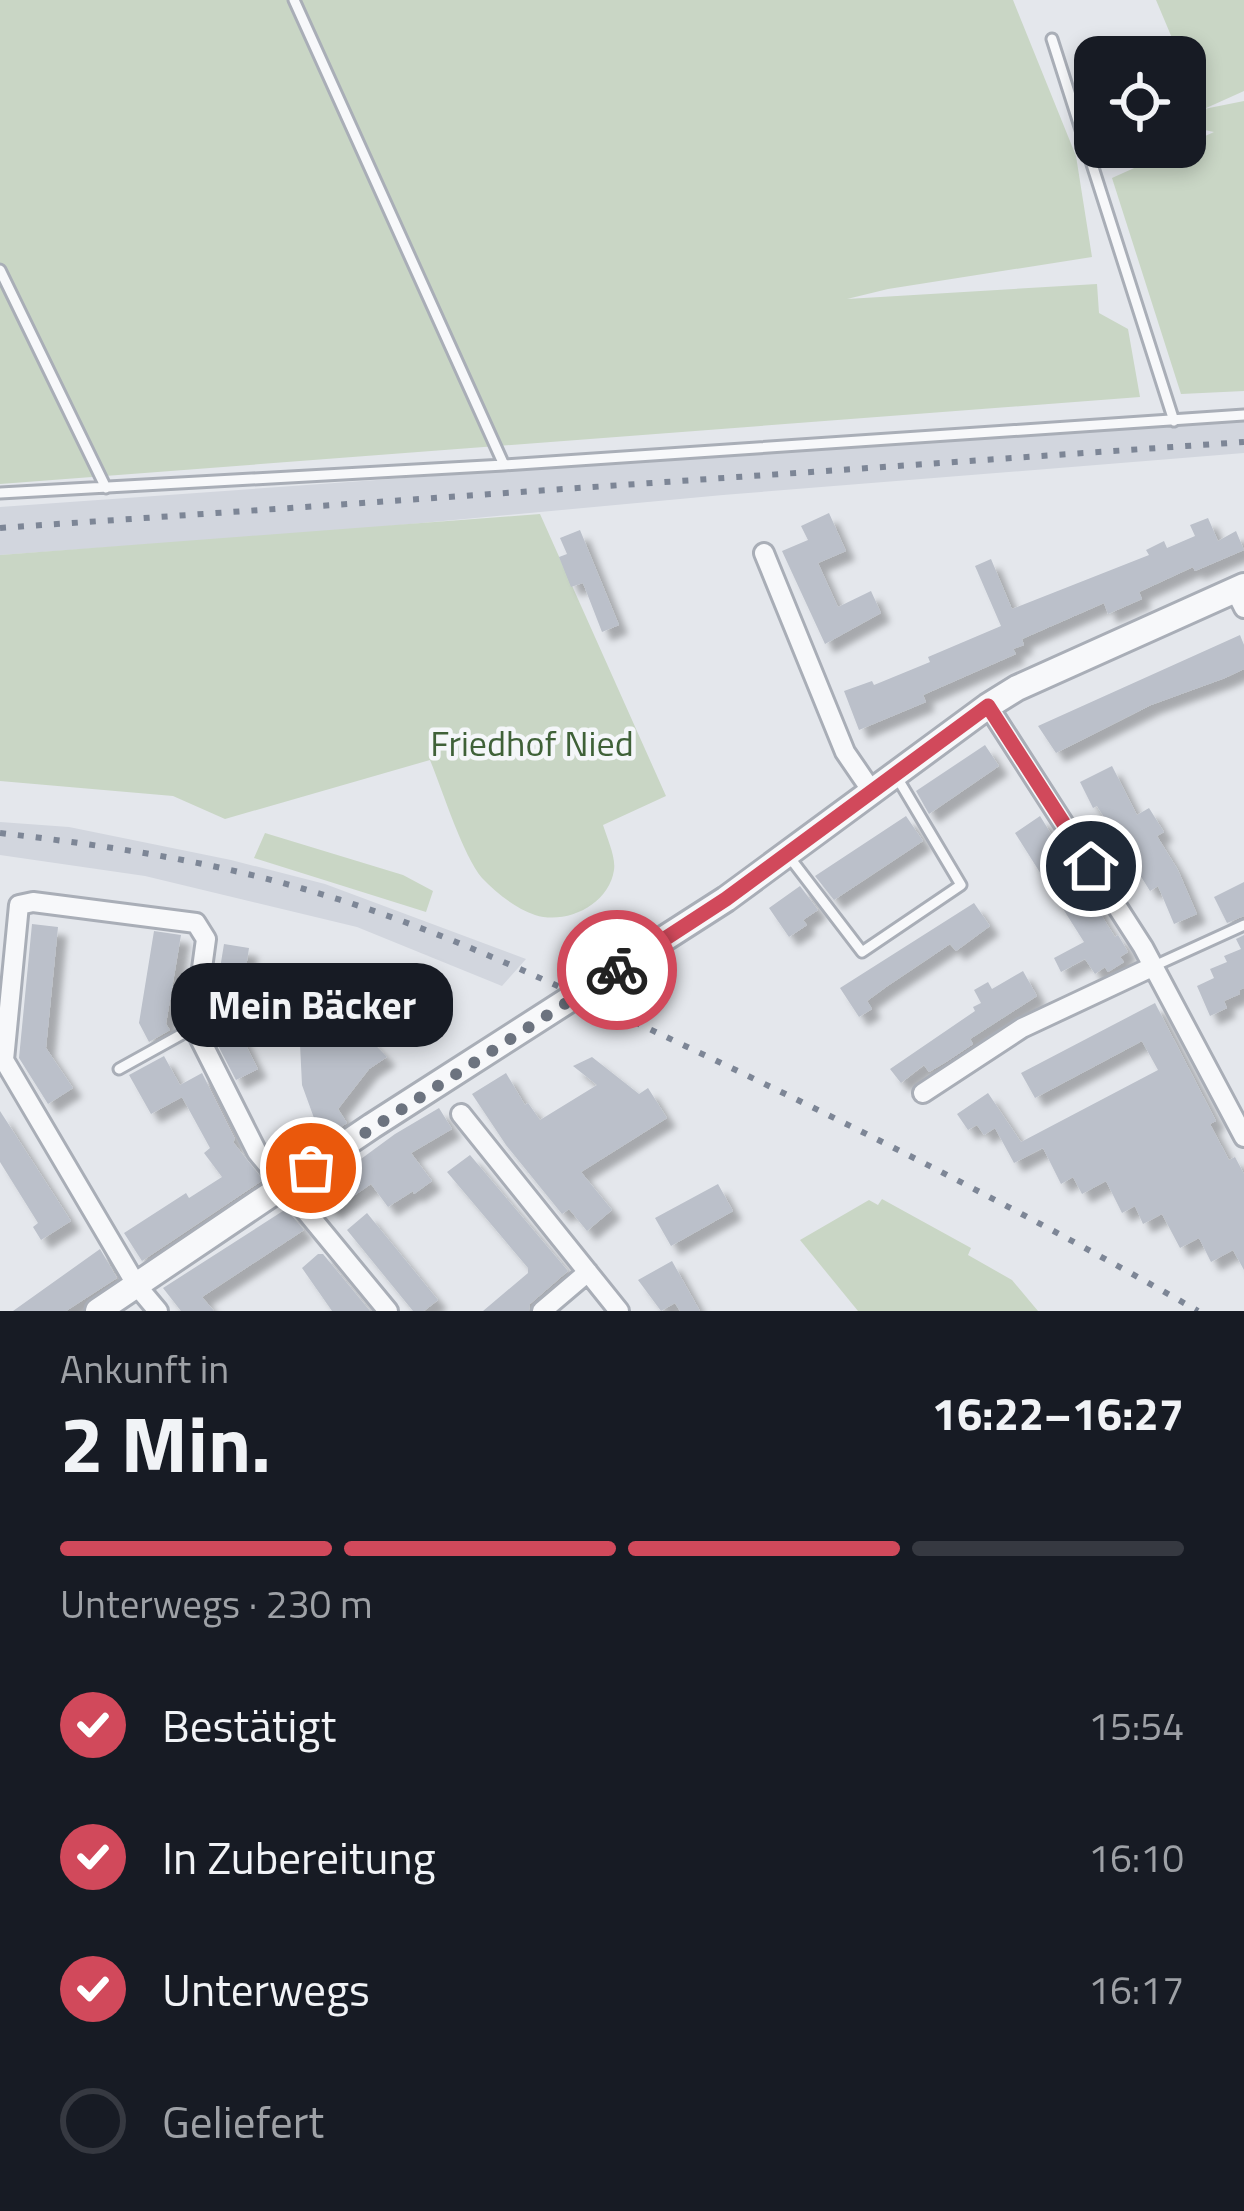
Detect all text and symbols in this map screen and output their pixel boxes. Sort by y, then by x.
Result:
map controls [1074,36,1206,168]
button: locate [1074,36,1206,168]
park label: Friedhof Nied [430,715,634,770]
pin [1040,815,1142,917]
icon: home [1058,833,1124,899]
courier [557,910,677,1030]
icon: bike [584,937,650,1003]
callout: Mein Bäcker [170,964,452,1048]
text: Mein Bäcker [208,975,416,1034]
pin [260,1117,362,1219]
icon: bag [278,1135,344,1201]
text: Ankunft in [60,1339,229,1398]
text: 16:22–16:27 [932,1379,1184,1447]
text: 2 Min. [60,1384,271,1502]
text: Unterwegs · 230 m [60,1574,373,1633]
text: Bestätigt [162,1691,336,1759]
icon: check [60,1692,126,1758]
text: 15:54 [1088,1696,1184,1755]
text: In Zubereitung [162,1823,436,1891]
icon: check [60,1824,126,1890]
text: 16:10 [1088,1828,1184,1887]
text: Unterwegs [162,1955,370,2023]
icon: check [60,1956,126,2022]
text: 16:17 [1088,1960,1184,2019]
text: Geliefert [162,2087,324,2155]

